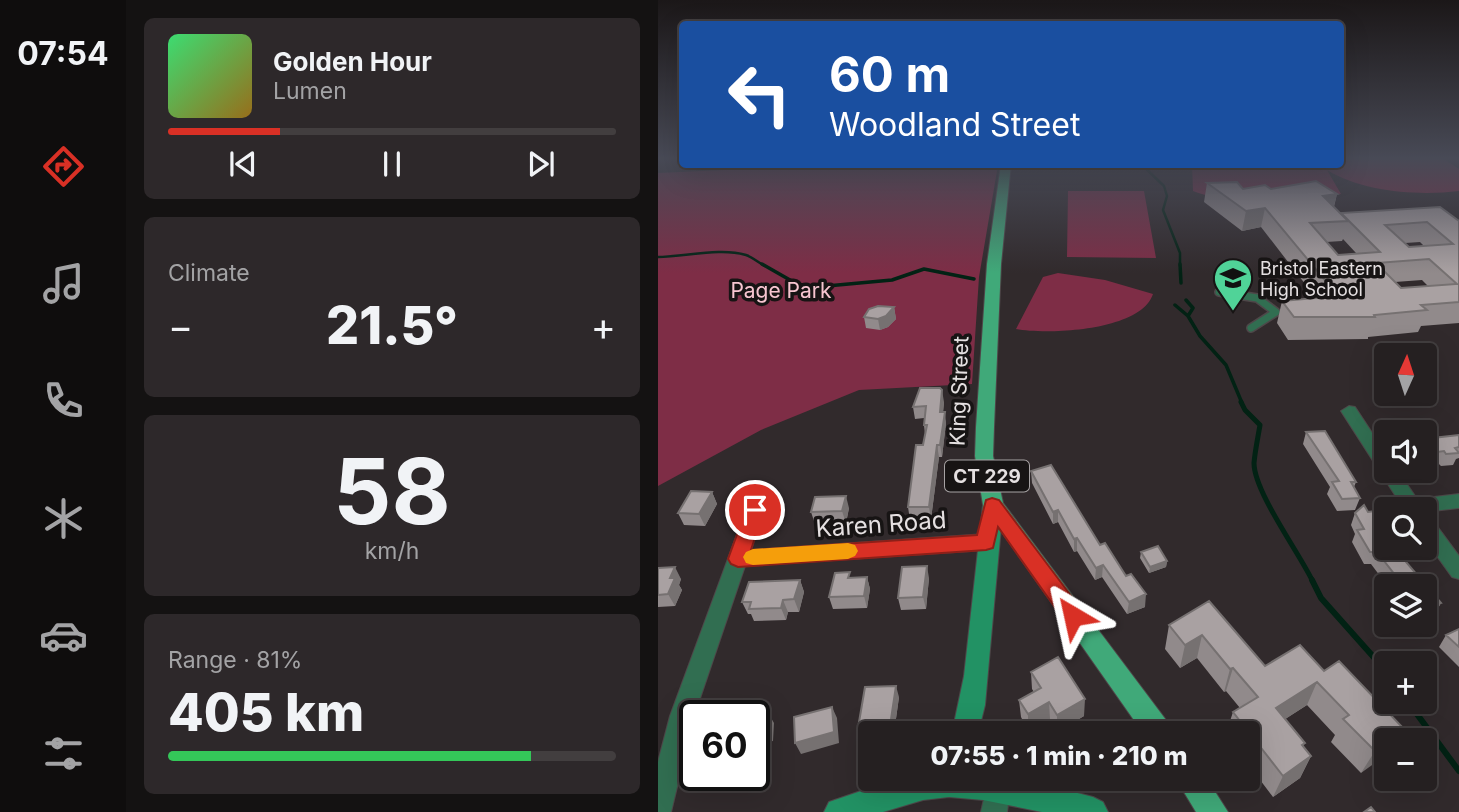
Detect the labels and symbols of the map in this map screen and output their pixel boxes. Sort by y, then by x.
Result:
school or university icon: Bristol Eastern High School [1212,257,1254,312]
place label: Bristol Eastern High School [1260,258,1383,300]
park label: Page Park [730,278,832,303]
street label: King Street [945,335,973,446]
north arrow [1374,343,1437,406]
road number: CT 229 [945,461,1029,491]
pin [725,480,785,540]
street label: Karen Road [815,505,947,543]
position arrow [1036,579,1110,653]
speed limit sign: 60 [679,700,770,791]

